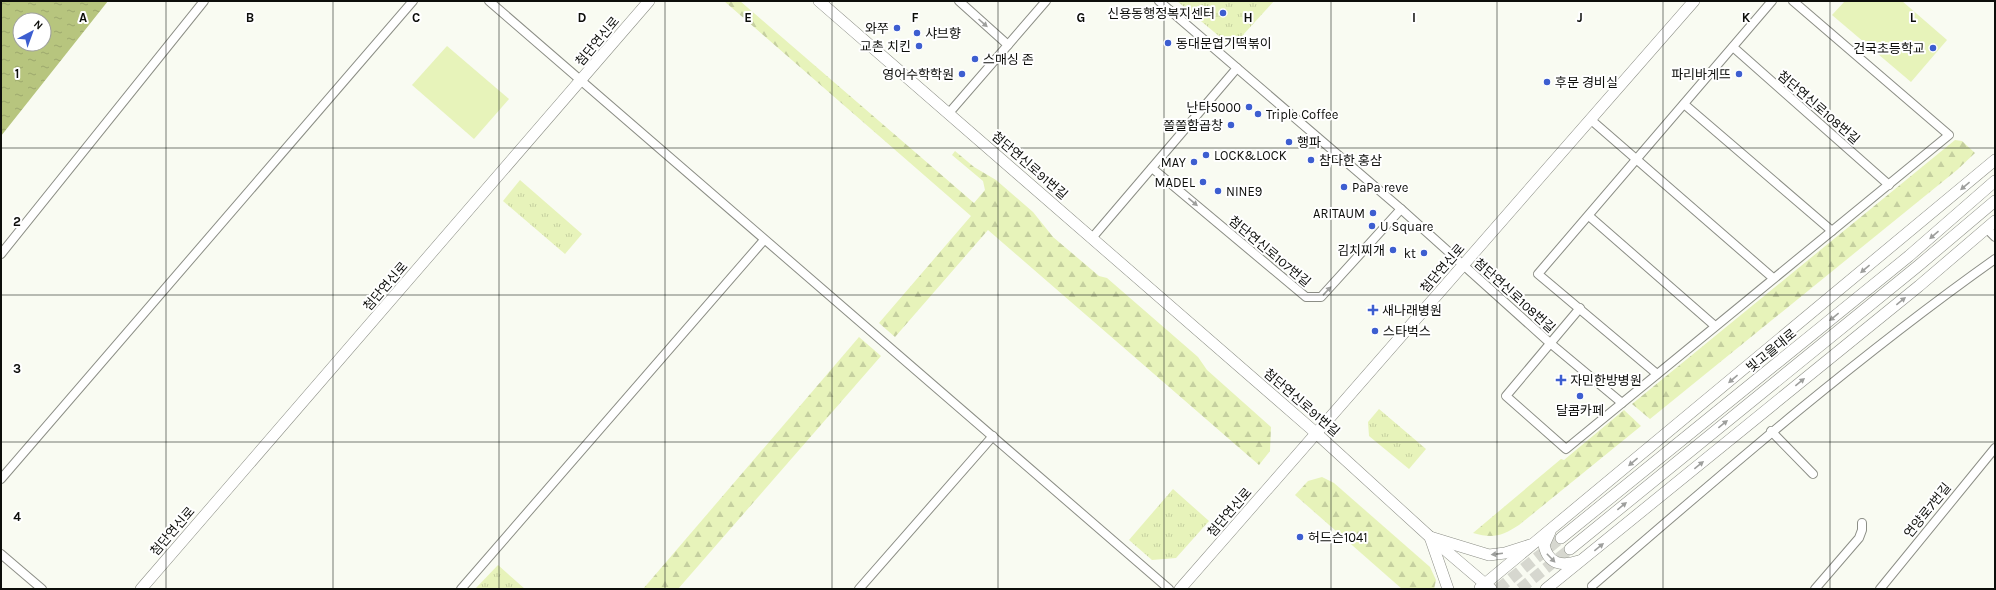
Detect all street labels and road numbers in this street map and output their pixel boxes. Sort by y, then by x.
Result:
street label: 첨단연신로 [572,14,622,69]
street label: 첨단연신로108번길 [1775,68,1863,147]
street label: 첨단연신로91번길 [989,128,1071,202]
street label: 첨단연신로107번길 [1226,213,1314,290]
street label: 첨단연신로 [1417,241,1468,296]
street label: 첨단연신로108번길 [1471,255,1558,336]
street label: 첨단연신로 [360,259,411,314]
street label: 빛고을대로 [1743,326,1799,375]
street label: 첨단연신로91번길 [1261,365,1343,439]
street label: 연양로7번길 [1901,480,1954,541]
street label: 첨단연신로 [1204,485,1255,540]
street label: 첨단연신로 [147,504,198,559]

